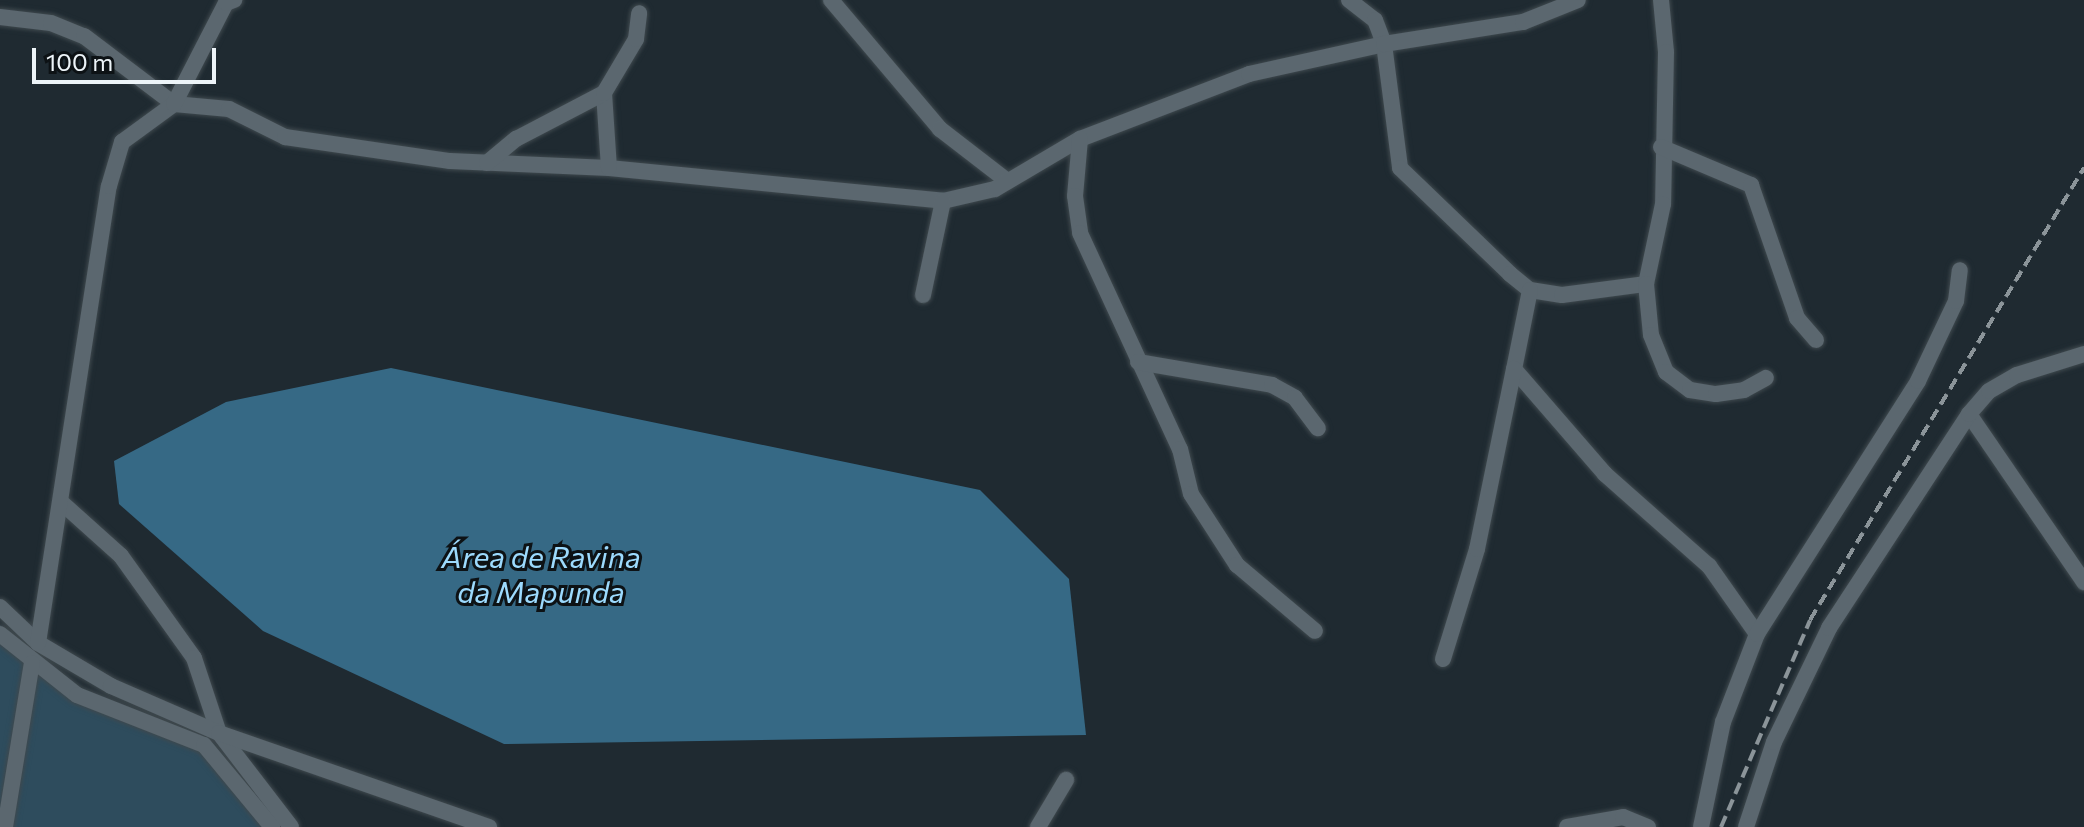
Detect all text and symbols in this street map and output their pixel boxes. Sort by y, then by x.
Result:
scale bar [36,32,220,82]
text: 100 m [46,47,113,76]
water label: Área de Ravina da Mapunda [441,538,641,608]

